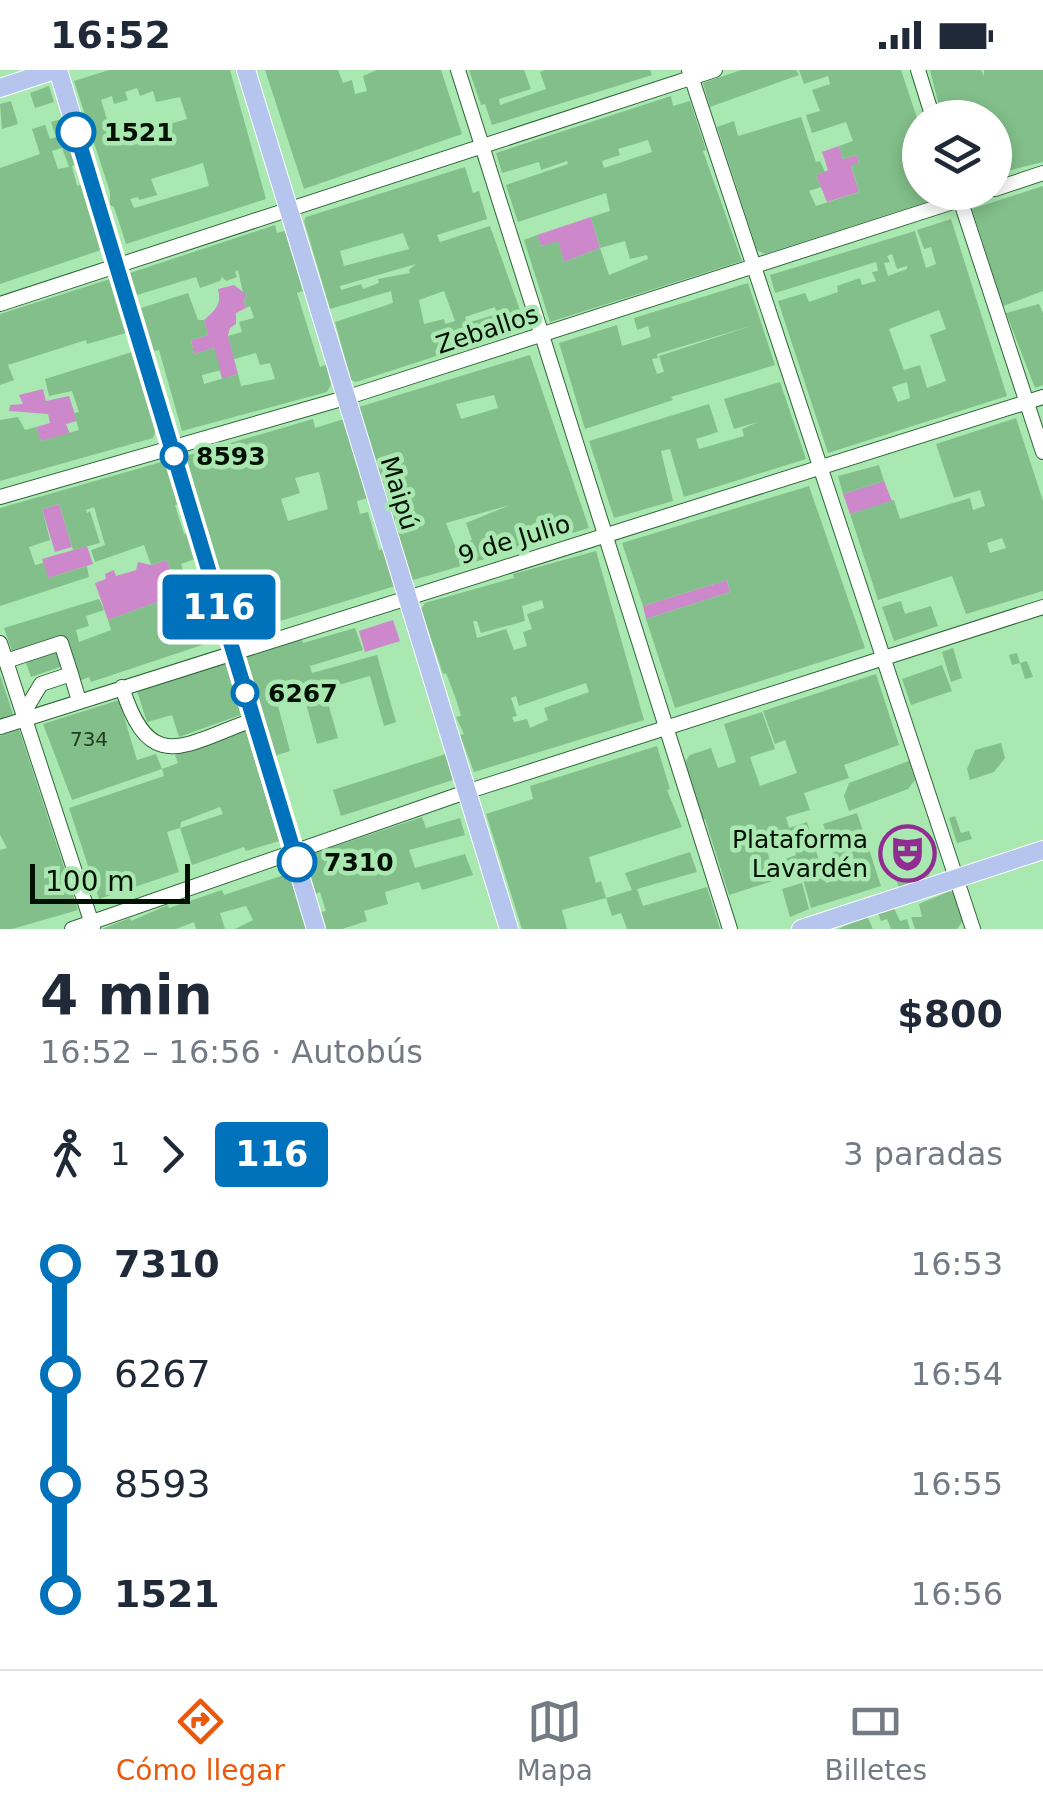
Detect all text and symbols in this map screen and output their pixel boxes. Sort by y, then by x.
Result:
text: 16:52 [50,13,171,57]
map controls [902,100,1012,210]
button: layers [902,100,1012,210]
marker: 1521 [57,113,95,151]
place label: 1521 [104,118,174,147]
street label: Zeballos [432,299,542,360]
place label: 8593 [196,442,266,471]
marker: 8593 [161,443,187,469]
street label: Maipú [375,453,424,534]
street label: 9 de Julio [455,509,574,570]
line badge: 116 [162,574,276,640]
text: 116 [182,587,256,627]
place label: 6267 [268,679,338,708]
marker: 6267 [232,680,258,706]
house number: 734 [70,727,108,751]
theatre icon: Plataforma Lavardén [877,823,937,883]
place label: Plataforma Lavardén [732,825,868,883]
marker: 7310 [278,843,316,881]
place label: 7310 [324,848,394,877]
scale bar [30,859,190,904]
text: 100 m [45,865,135,898]
text: 4 min [40,963,213,1027]
text: $800 [897,992,1003,1036]
text: 16:52 – 16:56 · Autobús [40,1033,423,1071]
icon: walk [40,1127,95,1182]
icon: forward [145,1127,200,1182]
text: 116 [235,1134,308,1174]
text: 1 [110,1135,130,1173]
text: 3 paradas [843,1135,1003,1173]
text: 7310 [114,1242,220,1286]
text: 16:53 [911,1245,1003,1283]
text: 6267 [114,1352,211,1396]
text: 16:54 [911,1355,1003,1393]
text: 8593 [114,1462,211,1506]
text: 16:55 [911,1465,1003,1503]
text: 1521 [114,1572,220,1616]
text: 16:56 [911,1575,1003,1613]
tab: Cómo llegar [116,1694,285,1787]
tab: Mapa [517,1694,593,1787]
tab: Billetes [825,1694,927,1787]

